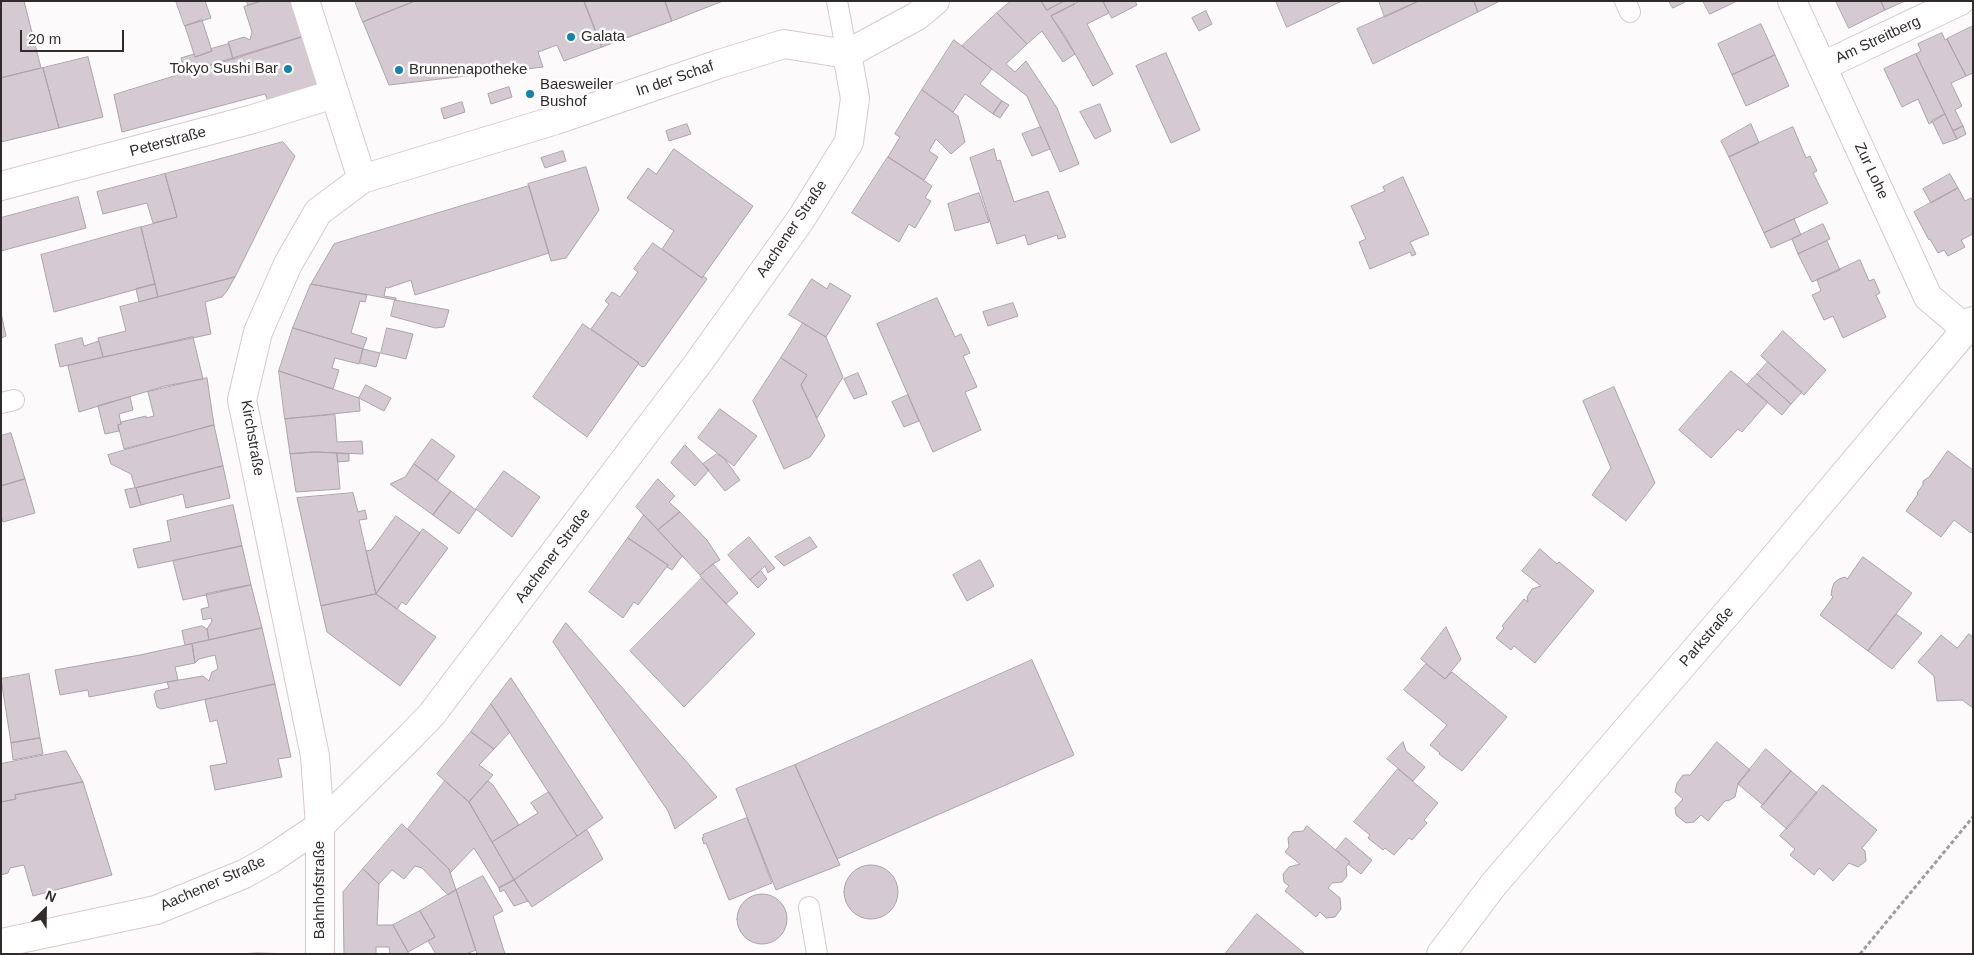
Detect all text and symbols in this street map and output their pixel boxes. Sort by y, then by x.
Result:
street label: Am Streitberg [1833,12,1923,68]
scale bar [22,20,126,52]
place label: Galata [581,28,625,46]
text: 20 m [28,30,61,47]
marker: Galata [565,31,577,43]
street label: In der Schaf [634,57,716,101]
place label: Tokyo Sushi Bar [170,60,278,78]
place label: Brunnenapotheke [409,61,527,79]
marker: Tokyo Sushi Bar [282,63,294,75]
marker: Brunnenapotheke [393,64,405,76]
place label: Baesweiler Bushof [540,76,613,111]
marker: Baesweiler Bushof [524,88,536,100]
street label: Peterstraße [128,123,208,161]
street label: Zur Lohe [1850,140,1892,202]
street label: Aachener Straße [753,177,831,281]
street label: Kirchstraße [236,399,268,477]
street label: Aachener Straße [512,505,594,607]
street label: Parkstraße [1676,603,1738,671]
street label: Bahnhofstraße [311,841,329,939]
street label: Aachener Straße [158,853,268,915]
north arrow [20,885,70,935]
text: N [43,887,59,906]

